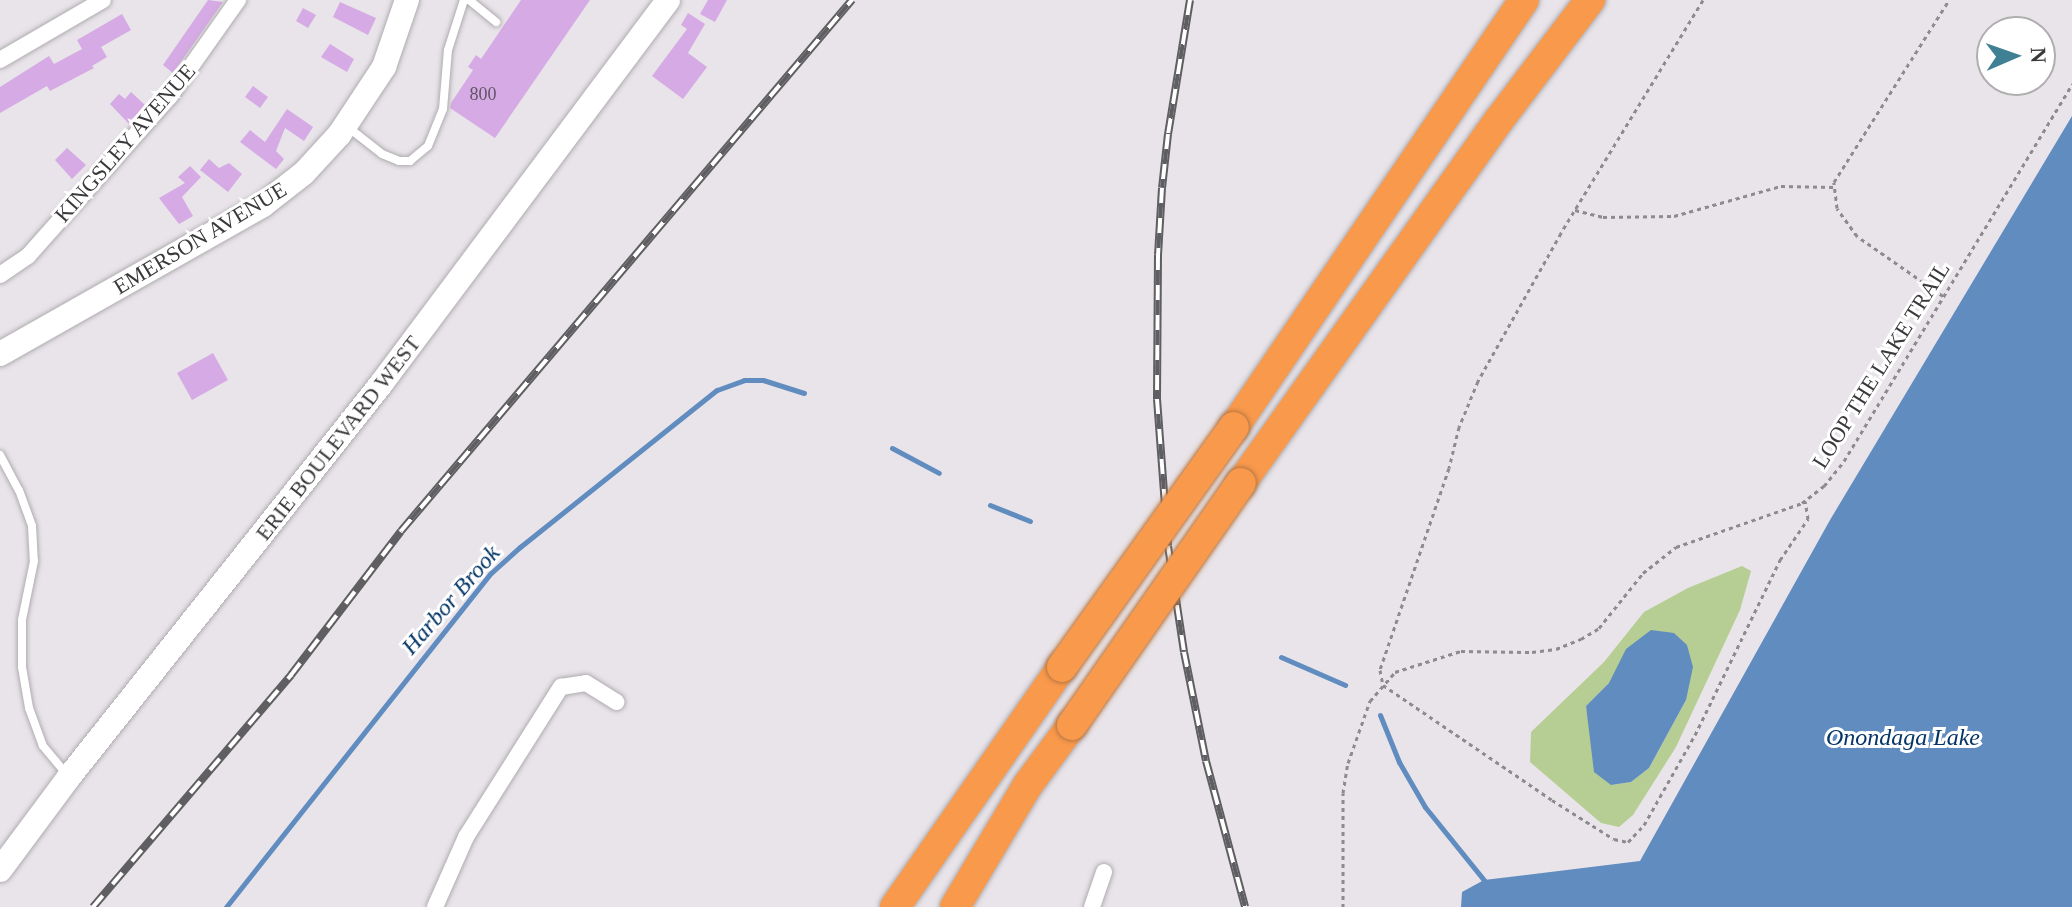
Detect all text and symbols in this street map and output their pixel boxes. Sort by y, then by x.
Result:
north arrow [1976,16,2056,96]
text: N [2026,47,2051,64]
street label: KINGSLEY AVENUE [48,58,202,228]
house number: 800 [470,83,496,105]
street label: EMERSON AVENUE [108,176,292,300]
street label: LOOP THE LAKE TRAIL [1806,256,1956,474]
street label: ERIE BOULEVARD WEST [250,330,426,546]
water label: Harbor Brook [396,539,506,661]
water label: Onondaga Lake [1826,724,1980,752]

